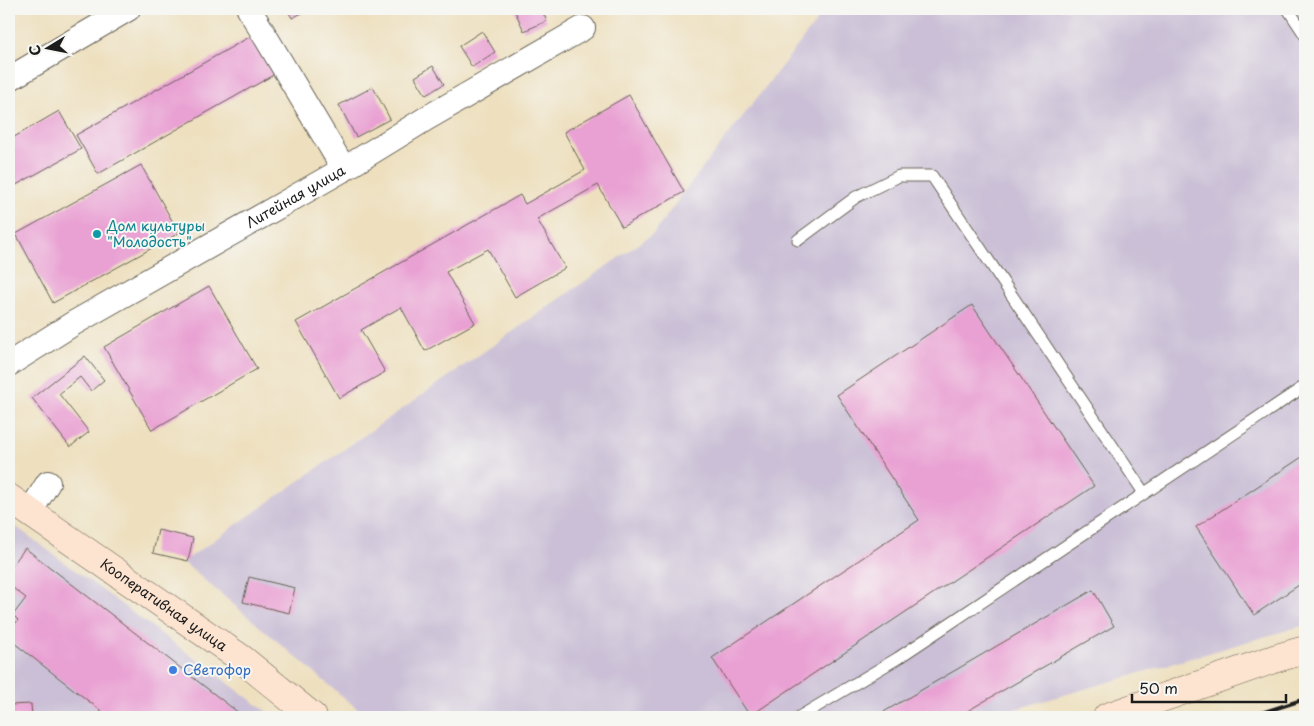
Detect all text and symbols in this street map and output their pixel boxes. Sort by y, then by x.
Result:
north arrow [22,22,72,72]
text: С [23,43,46,57]
street label: Литейная улица [242,159,349,233]
place label: Дом культуры "Молодость" [106,215,205,252]
marker: Дом культуры "Молодость" [91,228,103,240]
street label: Кооперативная улица [96,553,232,656]
place label: Светофор [183,659,251,680]
marker: Светофор [167,664,179,676]
scale bar [1132,671,1285,703]
text: 50 m [1139,676,1178,699]

